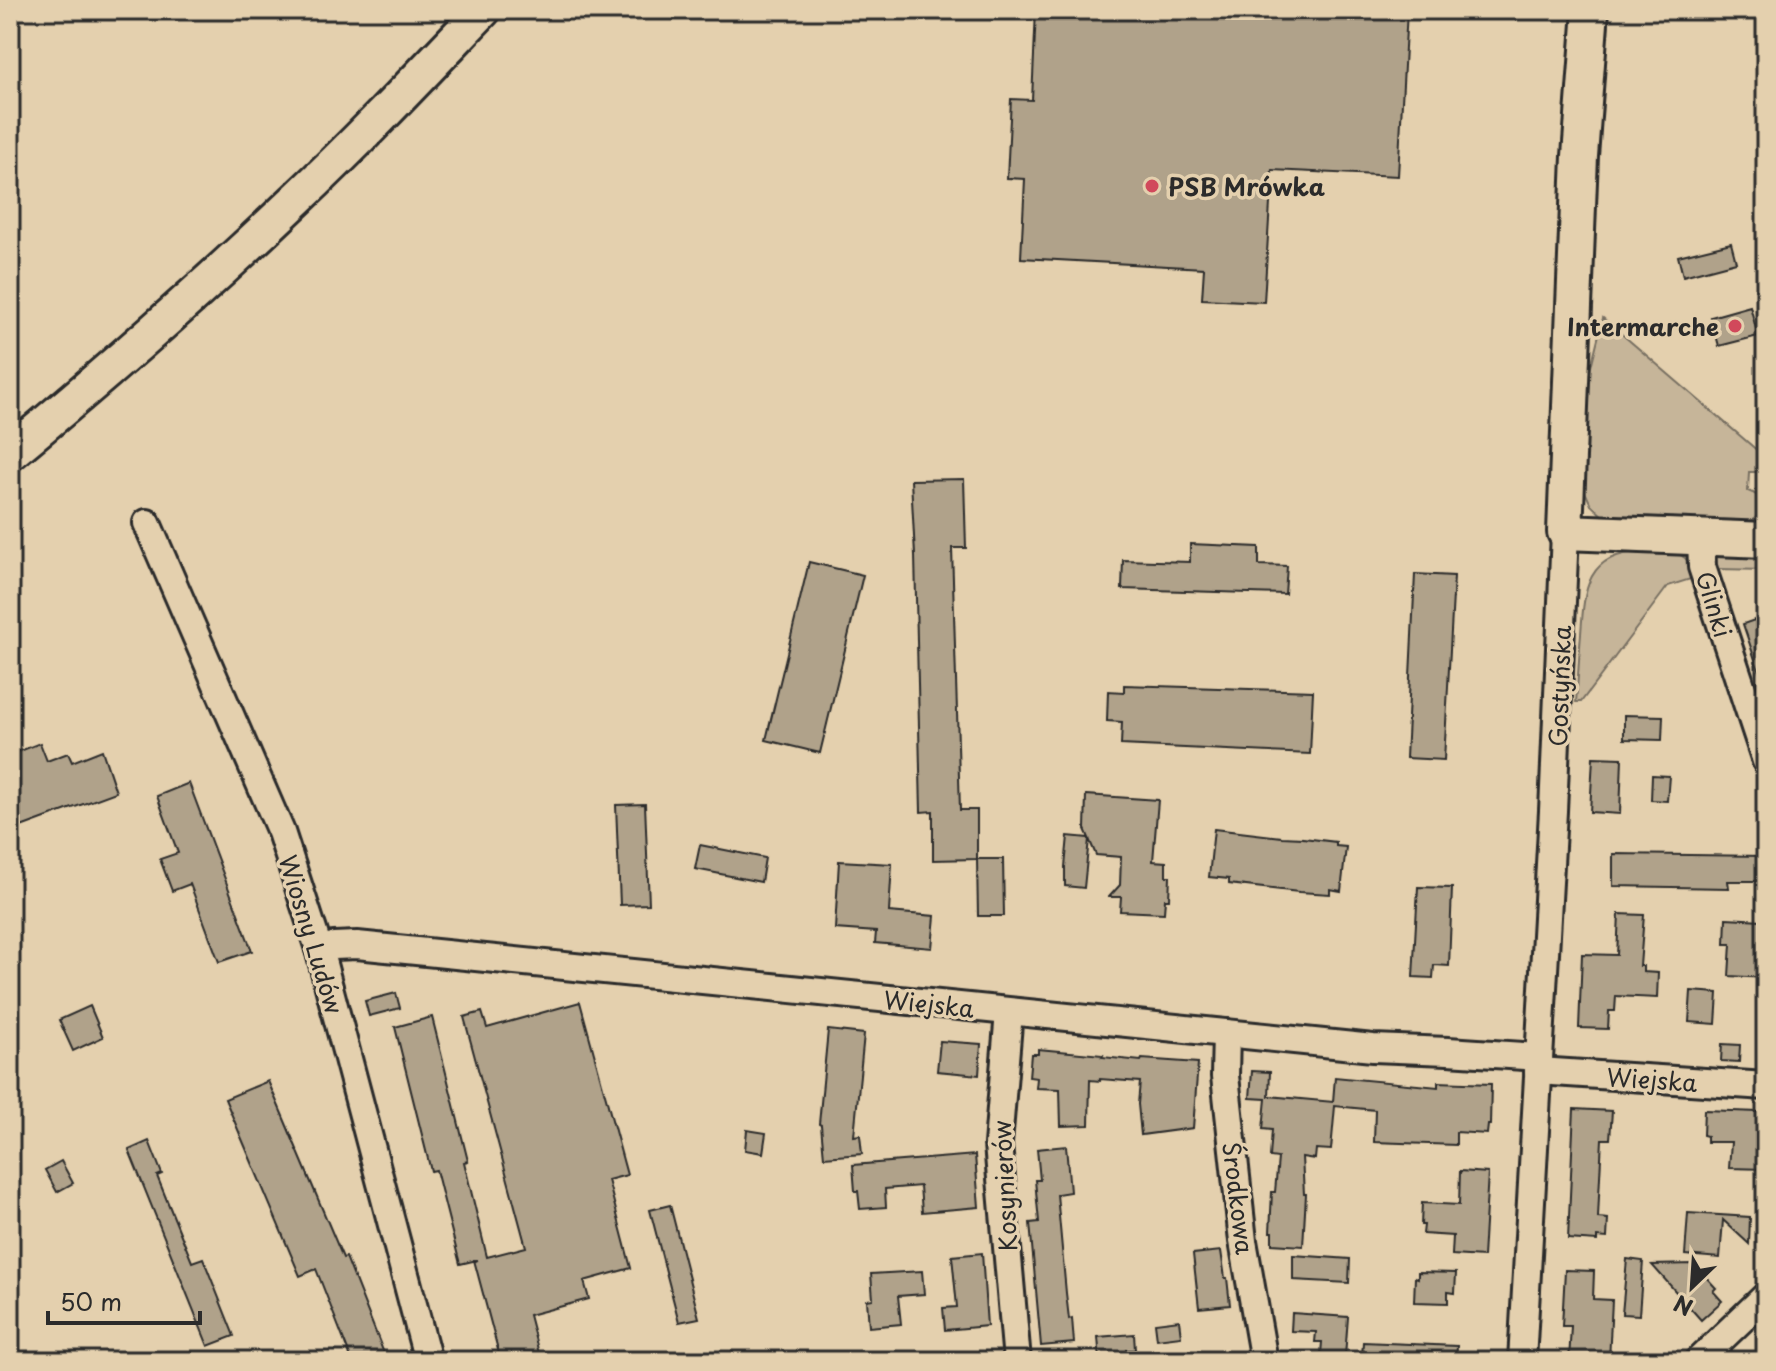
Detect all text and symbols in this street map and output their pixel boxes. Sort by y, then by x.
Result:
place label: PSB Mrówka [1168,168,1326,204]
marker: PSB Mrówka [1143,177,1161,195]
place label: Intermarche [1567,308,1719,344]
marker: Intermarche [1726,317,1744,335]
street label: Glinki [1688,567,1742,641]
street label: Gostyńska [1539,625,1579,747]
street label: Wiosny Ludów [271,850,353,1018]
street label: Wiejska [882,980,976,1026]
street label: Wiejska [1605,1058,1699,1100]
street label: Kosynierów [983,1119,1025,1253]
street label: Środkowa [1214,1140,1264,1256]
north arrow [1652,1247,1732,1327]
scale bar [48,1275,200,1325]
text: 50 m [60,1283,122,1319]
text: N [1668,1288,1698,1325]

